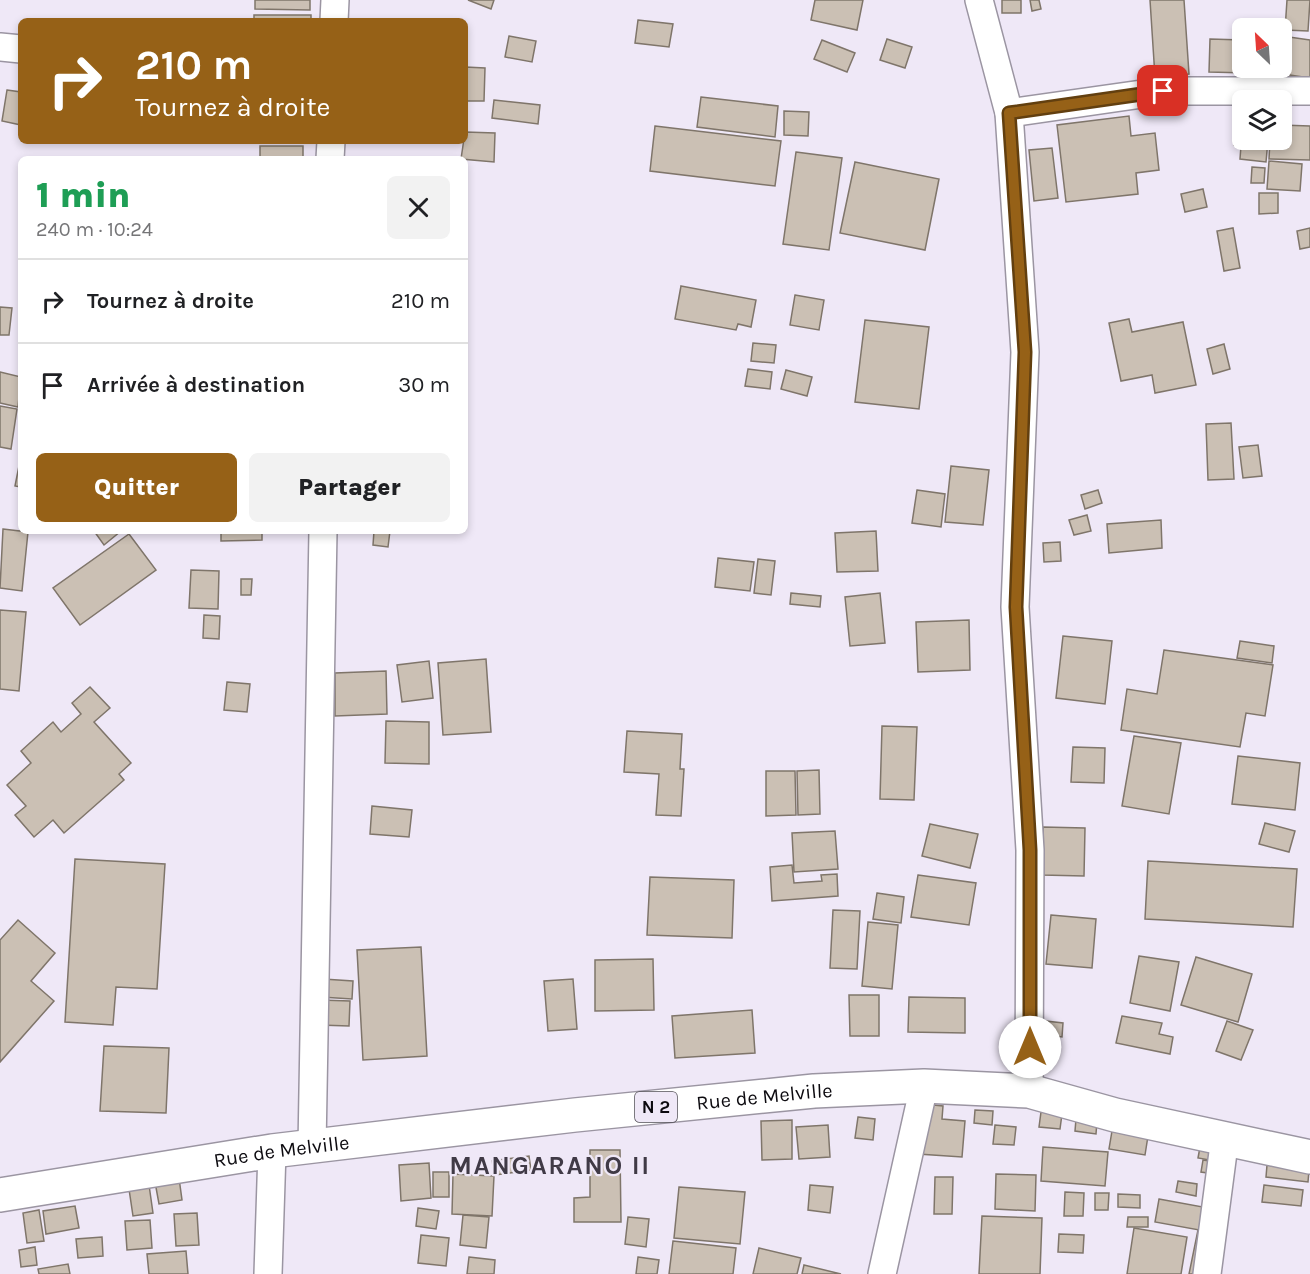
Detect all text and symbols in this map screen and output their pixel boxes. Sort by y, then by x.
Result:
north arrow [1232,18,1292,78]
map controls [1232,18,1292,150]
text: 210 m [135,40,252,90]
icon: right [36,42,114,120]
pin [1137,65,1188,116]
icon: arrive [1146,74,1179,107]
button: layers [1232,90,1292,150]
text: Tournez à droite [135,91,330,123]
text: 1 min [36,174,130,216]
button: close [387,176,450,239]
text: 240 m · 10:24 [36,218,153,241]
icon: right [36,285,69,318]
text: Tournez à droite [87,288,254,314]
text: 210 m [391,288,450,314]
icon: arrive [36,369,69,402]
text: Arrivée à destination [87,372,305,398]
text: 30 m [398,372,450,398]
button: Quitter [36,453,237,522]
button: Partager [249,453,450,522]
position arrow [998,1015,1062,1079]
street label: Rue de Melville [695,1079,833,1114]
road number: N 2 [635,1092,677,1122]
street label: Rue de Melville [212,1130,351,1172]
district label: MANGARANO II [449,1150,651,1181]

